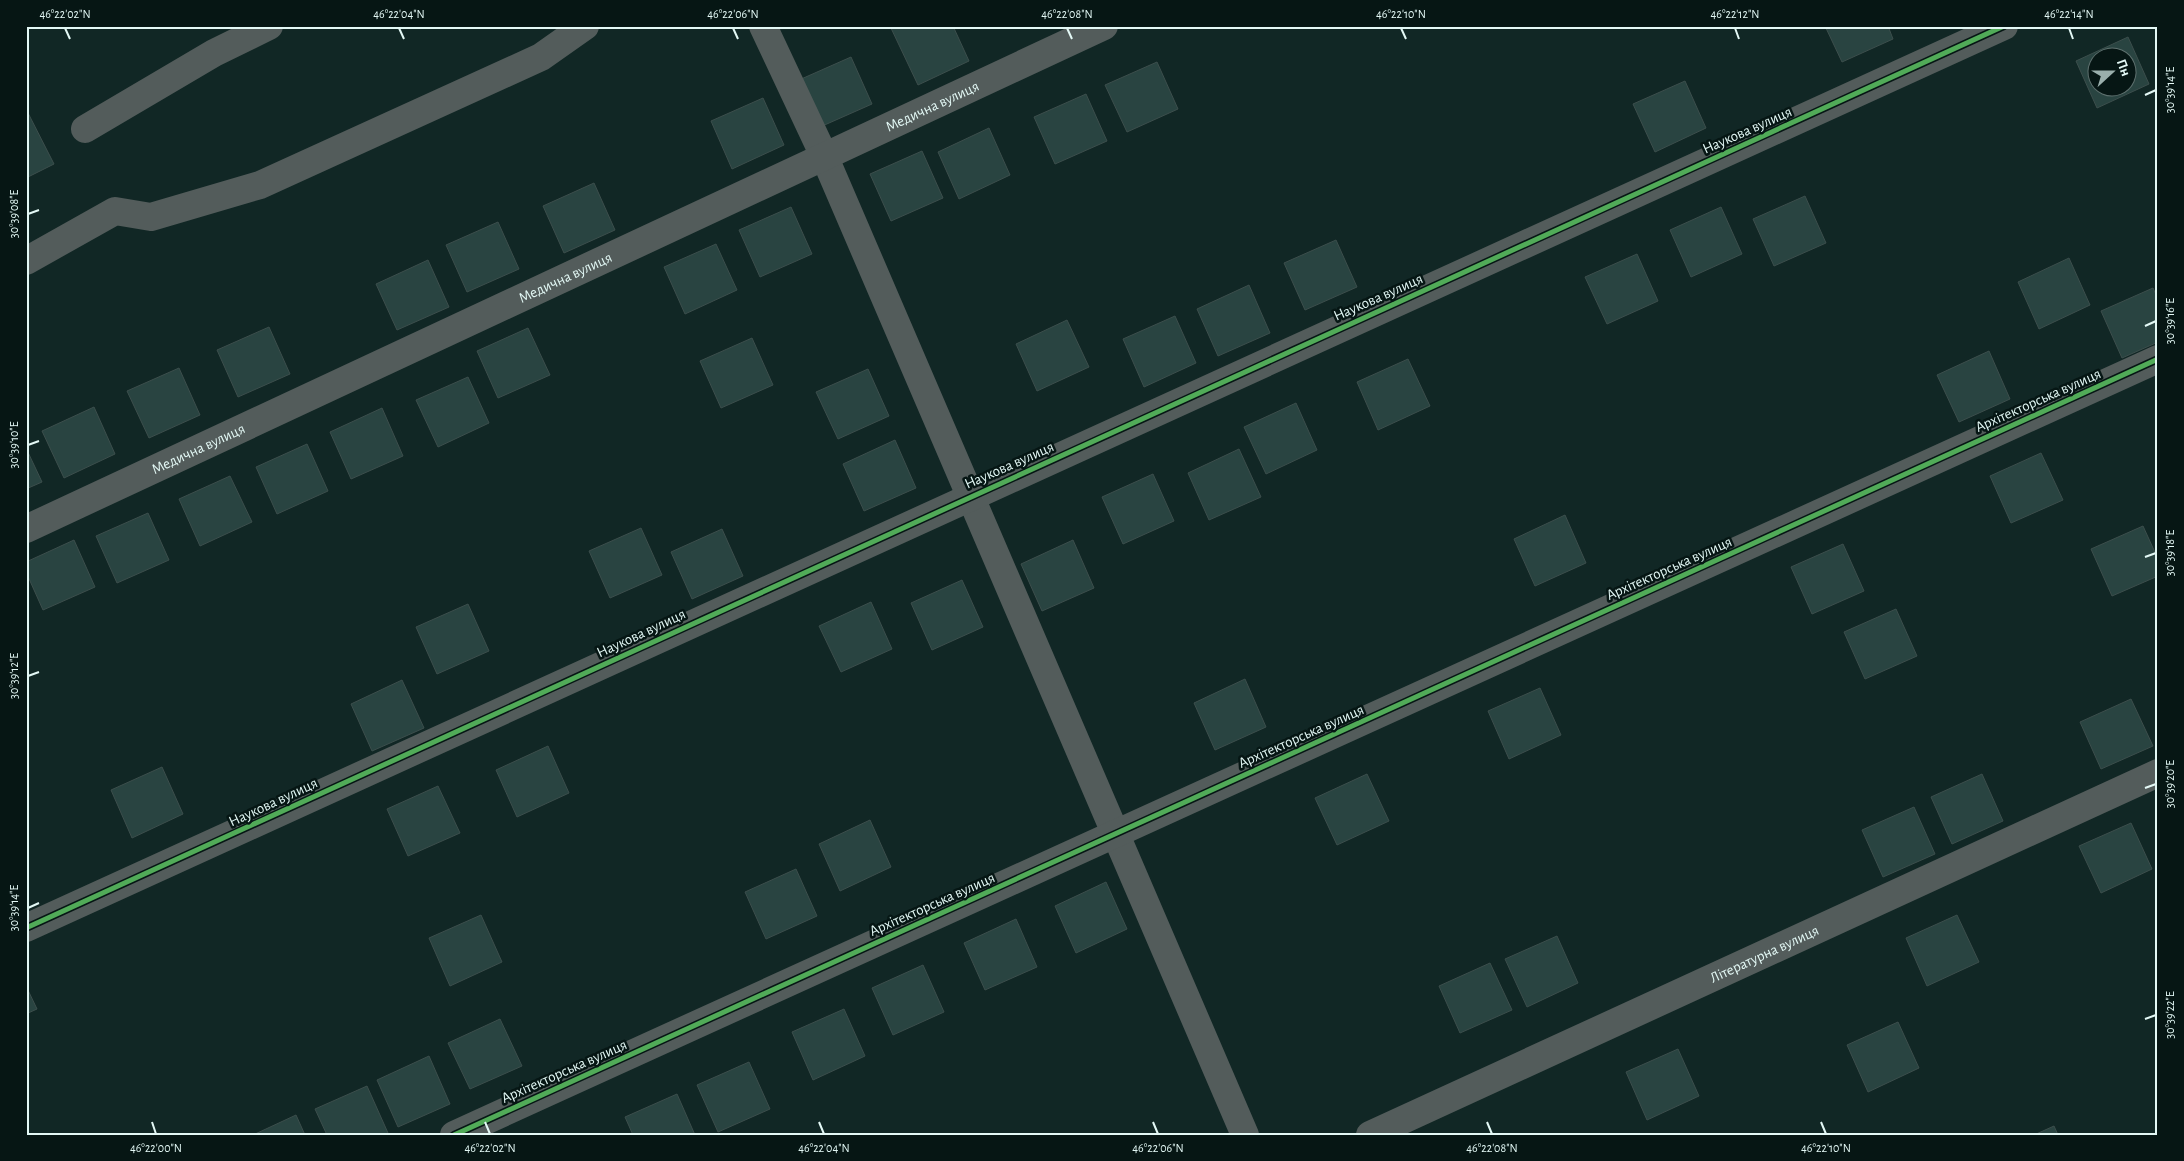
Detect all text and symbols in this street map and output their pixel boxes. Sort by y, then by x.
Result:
text: 46°22'02"N [39,8,91,20]
text: 46°22'04"N [373,8,425,20]
text: 46°22'06"N [707,8,759,20]
text: 46°22'08"N [1041,8,1093,20]
text: 46°22'10"N [1376,8,1426,20]
text: 46°22'12"N [1711,8,1759,20]
text: 46°22'14"N [2044,8,2094,20]
north arrow [2086,48,2136,98]
text: Пн [2114,57,2133,78]
text: 30°39'14"E [2164,67,2176,113]
street label: Медична вулиця [883,78,981,135]
street label: Наукова вулиця [1700,104,1794,157]
text: 30°39'08"E [8,190,20,238]
street label: Медична вулиця [516,250,614,306]
street label: Наукова вулиця [1331,271,1425,324]
text: 30°39'16"E [2164,298,2176,344]
street label: Архітекторська вулиця [1973,366,2103,435]
text: 30°39'10"E [8,421,20,468]
street label: Медична вулиця [149,421,247,477]
street label: Наукова вулиця [962,439,1056,492]
text: 30°39'18"E [2164,530,2176,576]
street label: Архітекторська вулиця [1604,534,1734,603]
street label: Наукова вулиця [594,606,688,661]
text: 30°39'12"E [8,653,20,699]
street label: Архітекторська вулиця [1236,702,1366,771]
text: 30°39'20"E [2164,760,2176,808]
street label: Наукова вулиця [226,775,320,830]
street label: Архітекторська вулиця [867,870,997,939]
text: 30°39'14"E [8,885,20,931]
street label: Літературна вулиця [1708,923,1821,986]
text: 30°39'22"E [2164,991,2176,1039]
street label: Архітекторська вулиця [499,1037,629,1106]
text: 46°22'00"N [130,1142,182,1154]
text: 46°22'02"N [464,1142,516,1154]
text: 46°22'04"N [798,1142,850,1154]
text: 46°22'06"N [1132,1142,1184,1154]
text: 46°22'08"N [1466,1142,1518,1154]
text: 46°22'10"N [1801,1142,1851,1154]

